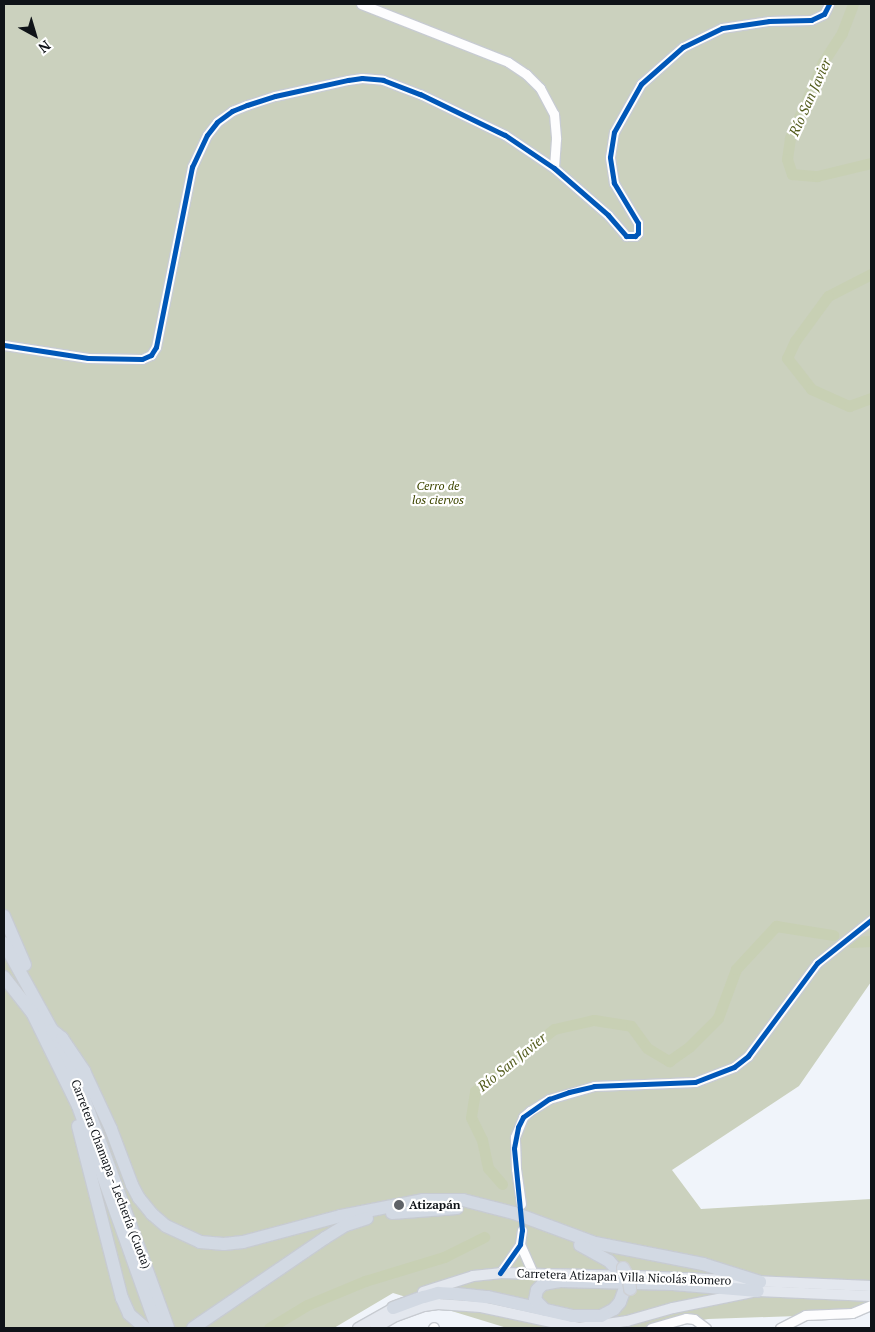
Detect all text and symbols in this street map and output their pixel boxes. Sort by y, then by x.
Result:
north arrow [10,10,60,60]
text: N [35,36,55,58]
water label: Río San Javier [785,56,835,138]
park label: Cerro de los ciervos [412,479,464,507]
water label: Río San Javier [474,1029,550,1095]
street label: Carretera Chamapa - Lechería (Cuota) [68,1077,154,1271]
place label: Atizapán [409,1198,461,1212]
marker: Atizapán [393,1199,405,1211]
street label: Carretera Atizapan Villa Nicolás Romero [516,1266,732,1288]

